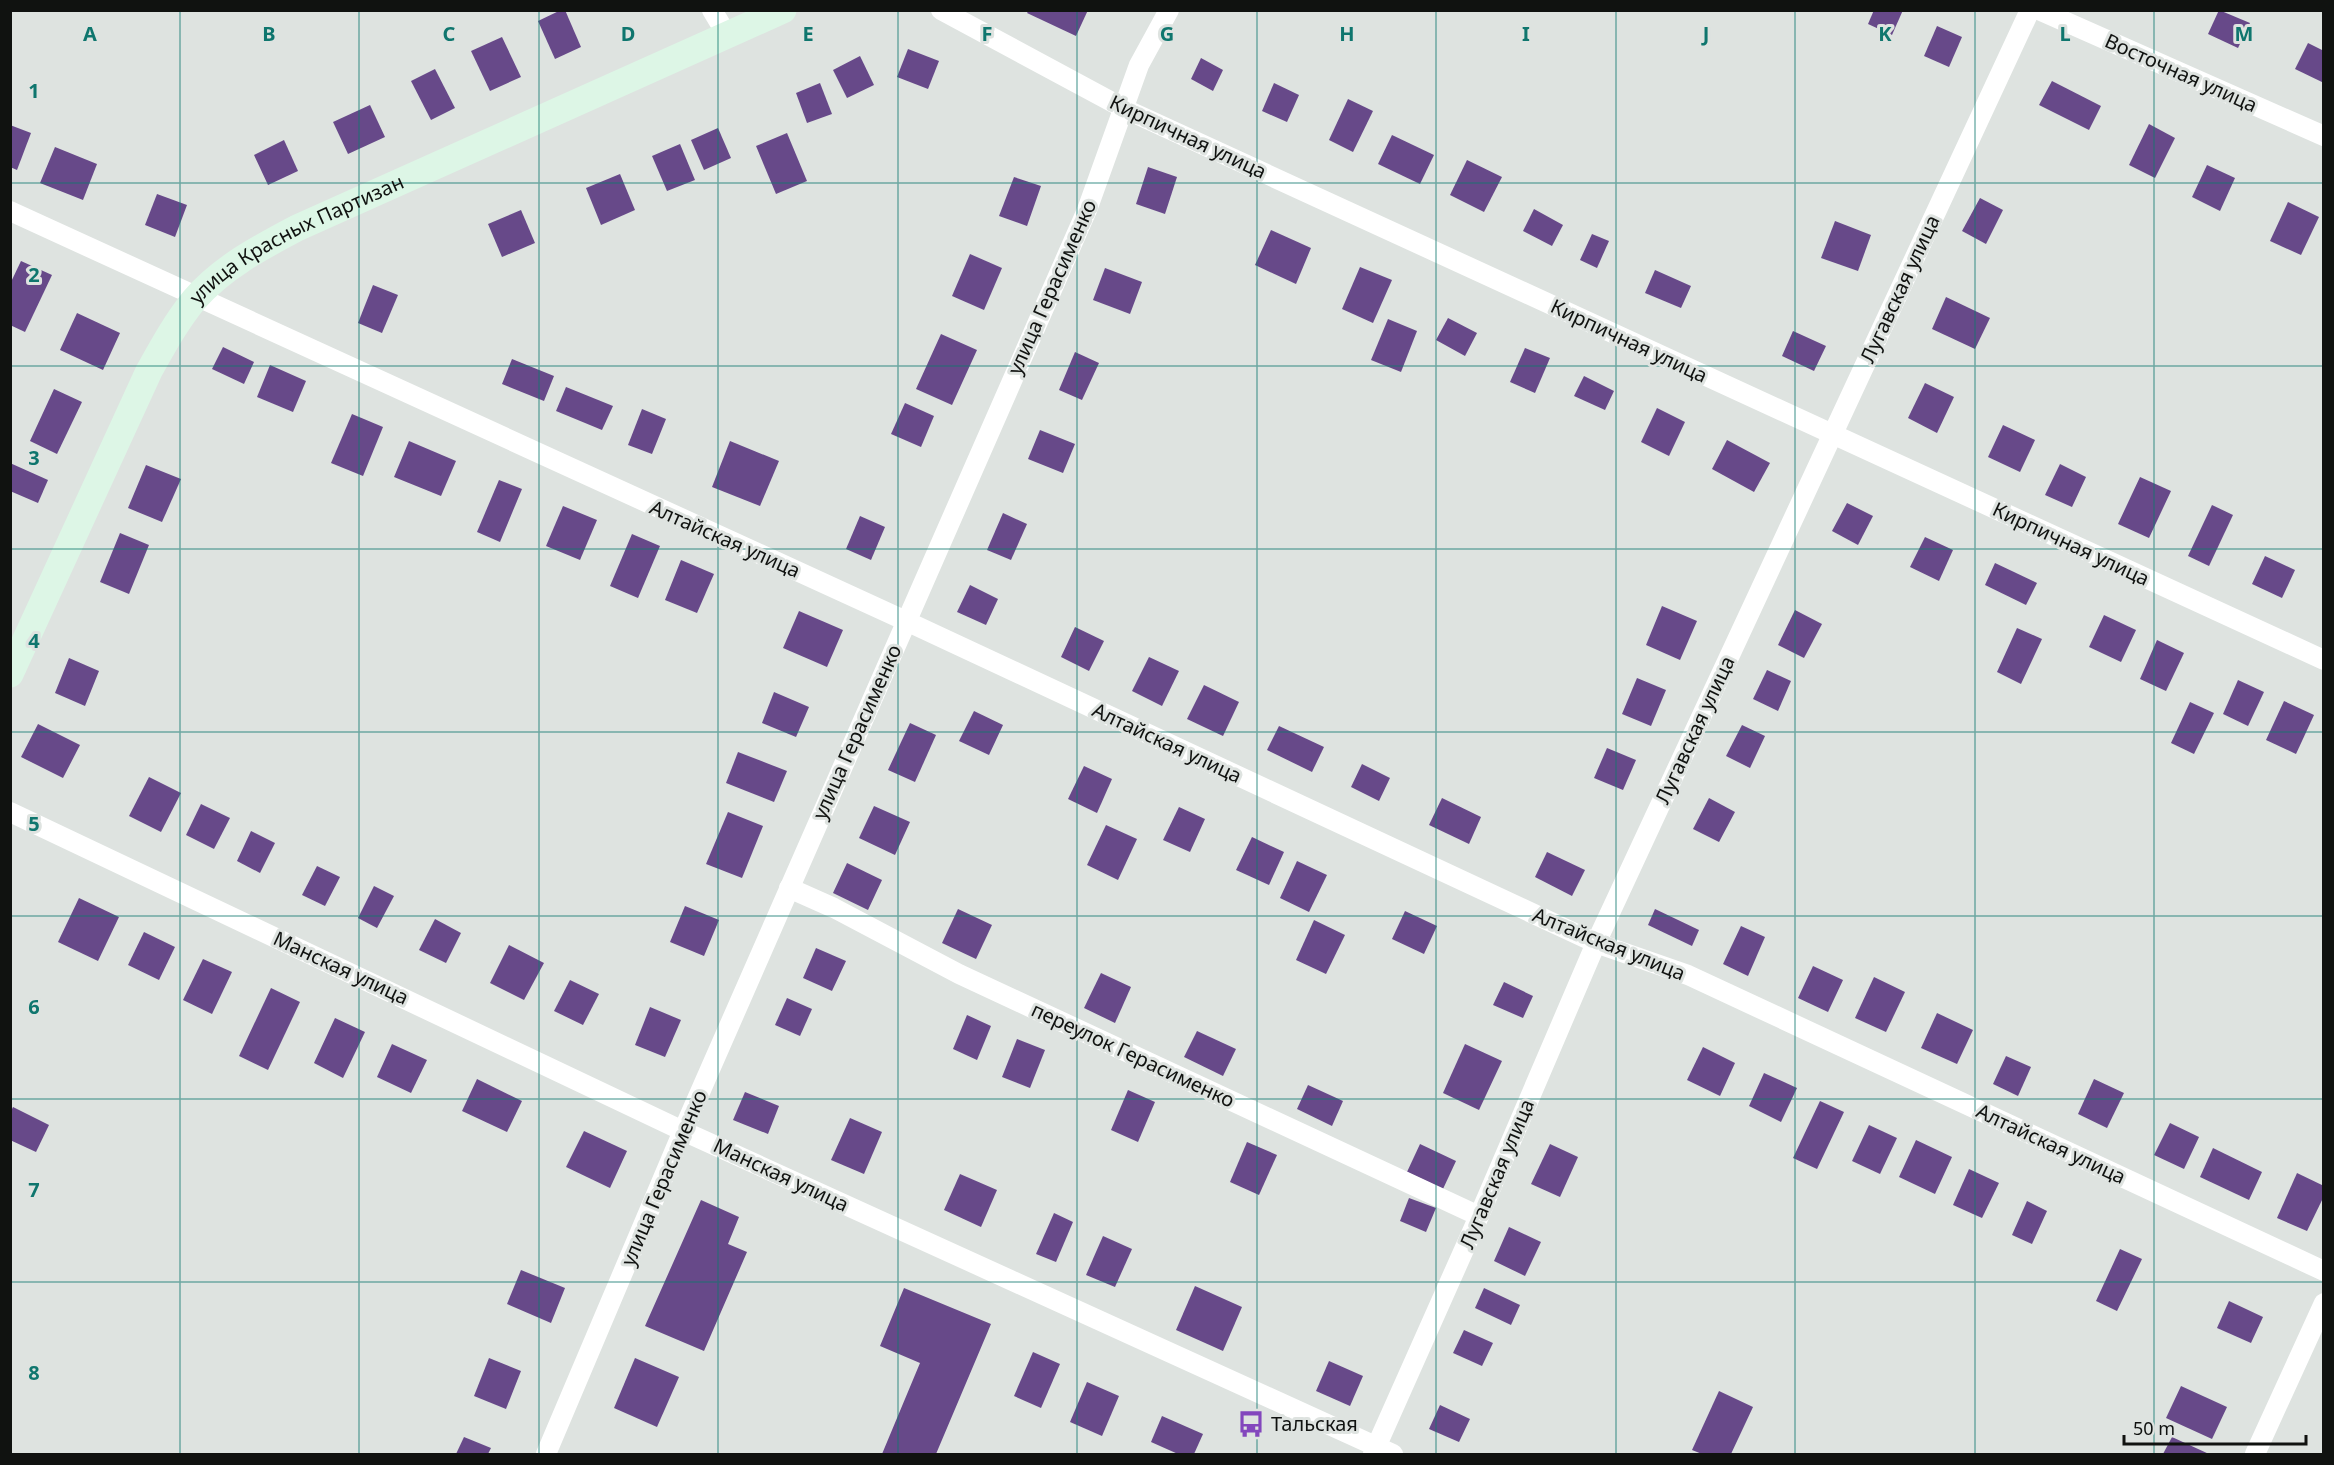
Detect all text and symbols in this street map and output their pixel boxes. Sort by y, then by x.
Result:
text: A [83,20,97,47]
text: B [262,20,276,47]
text: C [443,20,456,47]
text: D [621,20,635,47]
text: E [802,20,814,47]
text: F [982,20,992,47]
text: G [1160,20,1174,47]
text: H [1339,20,1355,47]
text: I [1522,20,1530,47]
text: J [1701,20,1709,47]
text: K [1878,20,1892,47]
text: L [2059,20,2071,47]
text: M [2235,20,2253,47]
street label: Восточная улица [2101,27,2262,118]
text: 1 [28,77,40,104]
street label: Кирпичная улица [1105,88,1271,185]
street label: улица Красных Партизан [183,168,408,309]
street label: улица Герасименко [1001,195,1102,378]
street label: Лугавская улица [1854,211,1946,367]
text: 2 [28,261,40,288]
street label: Кирпичная улица [1546,292,1712,389]
text: 3 [28,444,40,471]
street label: Алтайская улица [646,493,805,584]
street label: Кирпичная улица [1988,495,2154,592]
text: 4 [28,627,40,654]
street label: улица Герасименко [806,640,907,823]
street label: Лугавская улица [1649,652,1741,808]
street label: Алтайская улица [1088,696,1246,789]
text: 5 [28,810,40,837]
street label: Алтайская улица [1529,901,1689,986]
street label: Манская улица [269,924,413,1011]
text: 6 [28,993,40,1020]
street label: переулок Герасименко [1027,996,1239,1113]
street label: улица Герасименко [614,1086,713,1270]
street label: Лугавская улица [1453,1095,1540,1253]
street label: Алтайская улица [1972,1097,2130,1190]
street label: Манская улица [709,1131,853,1218]
text: 7 [28,1176,40,1203]
text: 8 [28,1359,40,1386]
scale bar [2124,1408,2306,1446]
bus stop icon: Тальская [1236,1409,1266,1439]
place label: Тальская [1271,1410,1358,1437]
text: 50 m [2133,1416,2175,1440]

